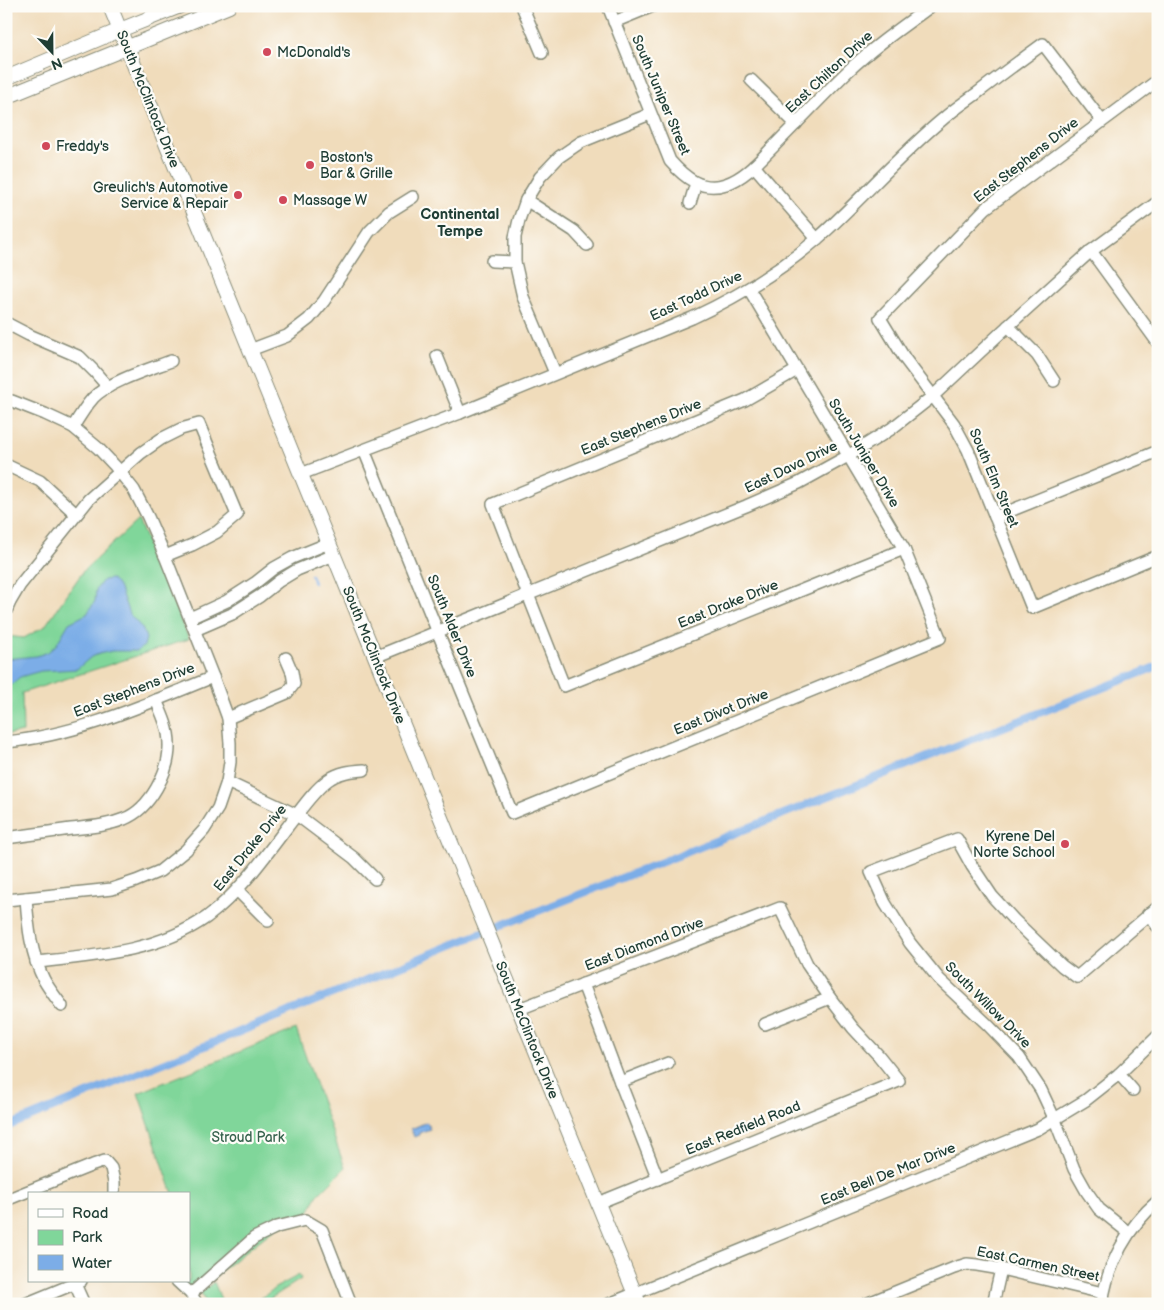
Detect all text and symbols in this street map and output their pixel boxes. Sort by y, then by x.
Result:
street label: East Chilton Drive [782,27,876,117]
north arrow [28,28,78,78]
street label: South McClintock Drive [113,28,183,170]
street label: South Juniper Street [628,32,694,158]
place label: McDonald's [277,44,351,61]
marker: McDonald's [261,46,273,58]
text: N [49,54,65,73]
street label: East Stephens Drive [970,114,1082,206]
place label: Freddy's [56,138,109,155]
marker: Freddy's [40,140,52,152]
place label: Boston's Bar & Grille [320,149,393,182]
marker: Boston's Bar & Grille [304,159,316,171]
place label: Greulich's Automotive Service & Repair [93,179,229,212]
marker: Greulich's Automotive Service & Repair [232,189,244,201]
place label: Massage W [293,192,367,209]
marker: Massage W [277,194,289,206]
district label: Continental Tempe [421,205,499,241]
street label: East Todd Drive [647,267,745,325]
street label: East Stephens Drive [578,395,704,459]
street label: South Juniper Drive [825,396,903,510]
street label: South Elm Street [966,426,1023,531]
street label: East Dava Drive [742,437,840,497]
street label: South Alder Drive [424,572,480,680]
street label: East Drake Drive [675,576,781,632]
street label: South McClintock Drive [339,584,409,726]
street label: East Stephens Drive [71,659,197,721]
street label: East Divot Drive [671,685,771,739]
street label: East Drake Drive [210,801,290,895]
place label: Kyrene Del Norte School [973,828,1055,861]
marker: Kyrene Del Norte School [1059,838,1071,850]
street label: East Diamond Drive [582,914,706,974]
street label: South Willow Drive [941,958,1035,1052]
street label: South McClintock Drive [492,959,562,1101]
street label: East Redfield Road [683,1097,803,1159]
park label: Stroud Park [211,1129,285,1146]
street label: East Bell De Mar Drive [818,1139,958,1209]
legend [28,1192,190,1282]
text: Road [72,1204,108,1223]
text: Park [72,1228,103,1247]
street label: East Carmen Street [975,1243,1101,1285]
text: Water [72,1254,112,1273]

